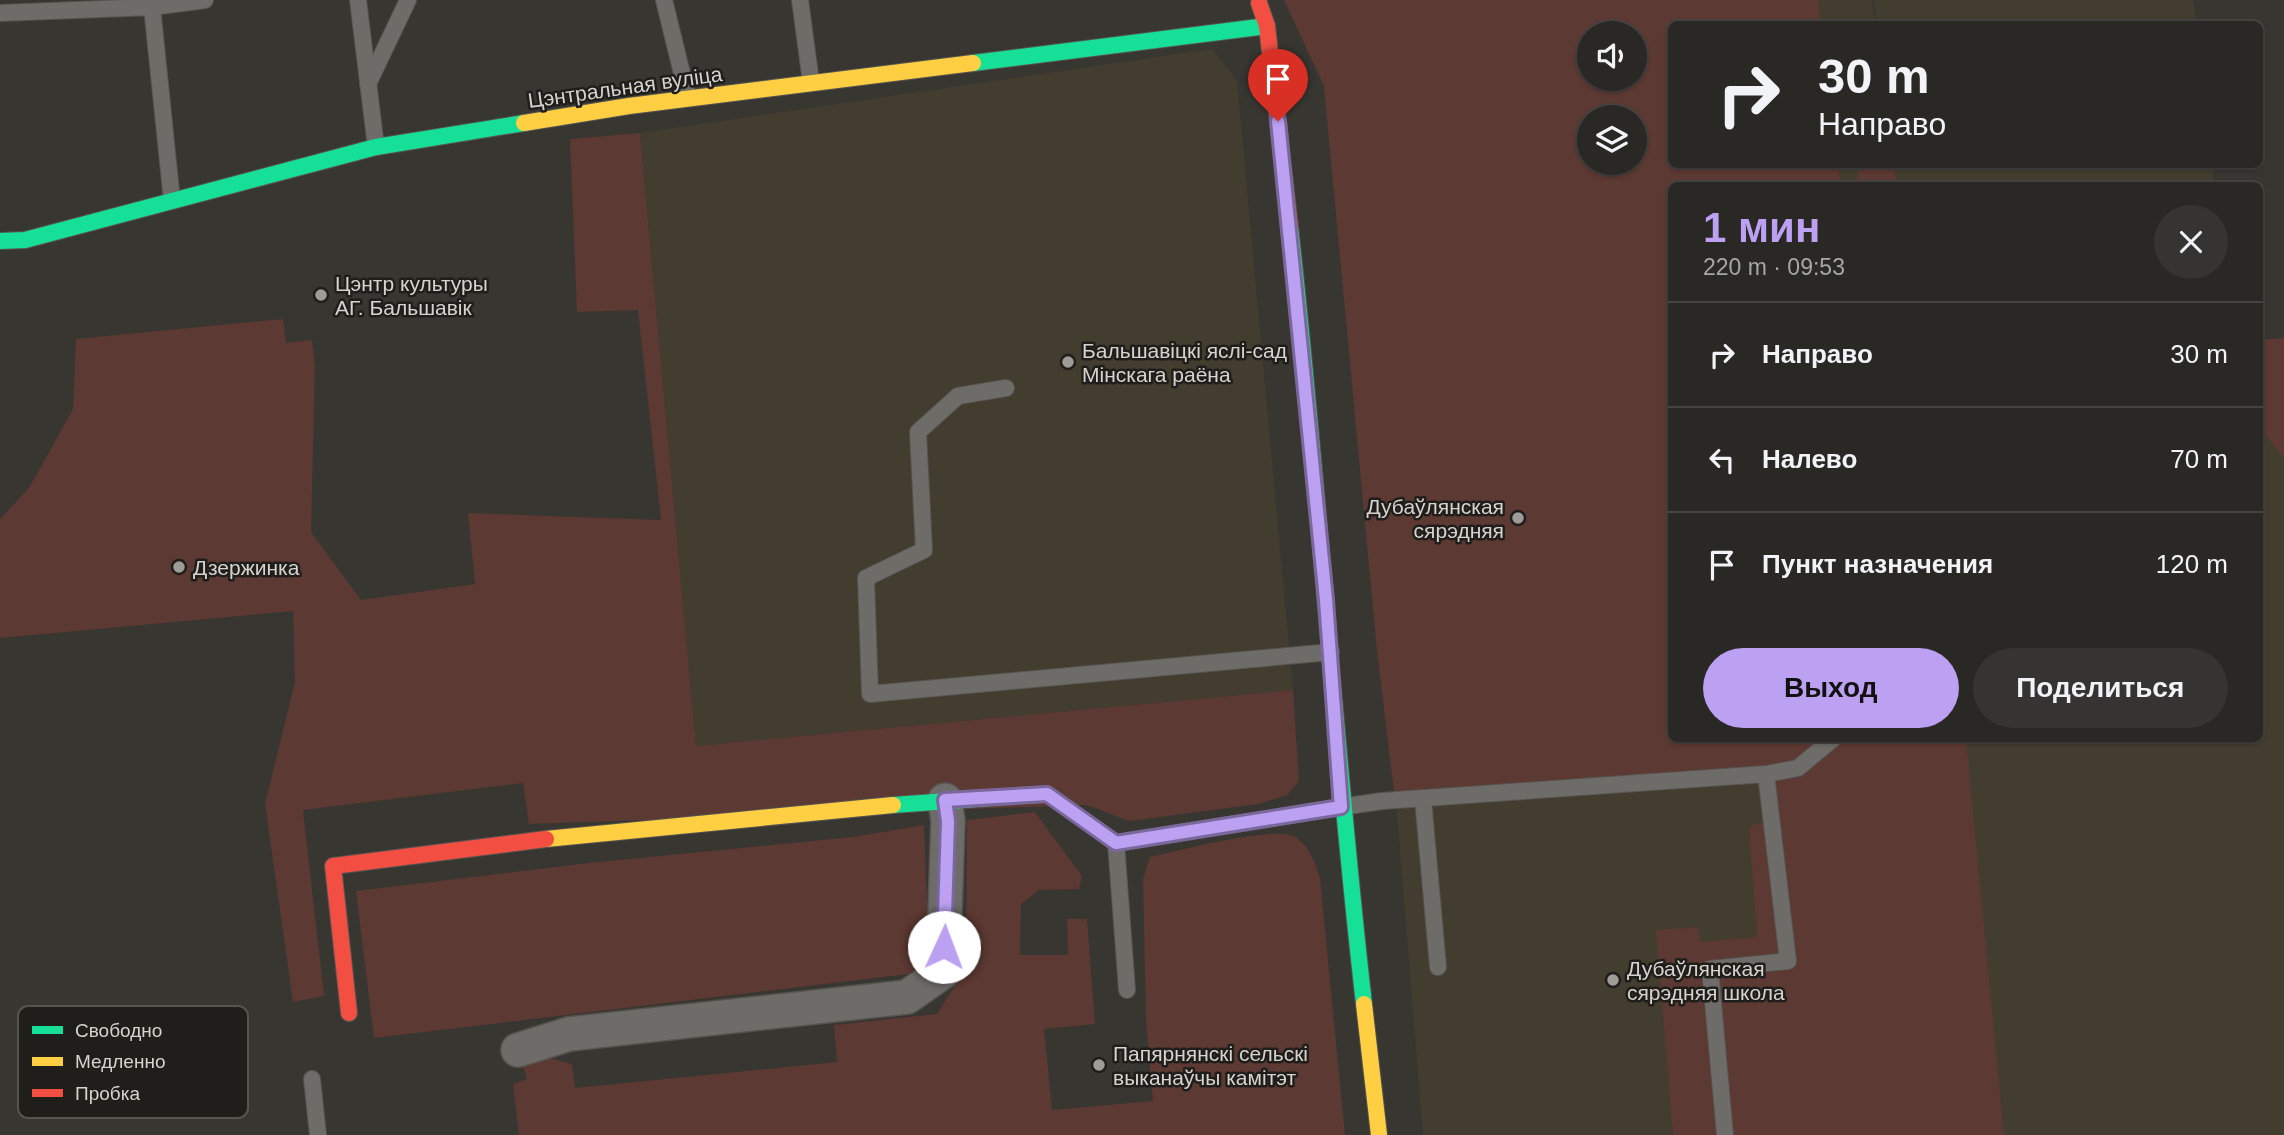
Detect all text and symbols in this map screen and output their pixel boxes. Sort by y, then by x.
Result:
map controls [1577,21,1647,175]
button: sound [1577,21,1647,91]
pin [1248,49,1308,121]
icon: right [1703,49,1794,140]
text: 30 m [1818,49,1930,103]
icon: arrive [1259,60,1297,98]
street label: Цэнтральная вуліца [526,62,724,112]
button: layers [1577,105,1647,175]
text: Направо [1818,106,1946,142]
text: 1 мин [1703,204,1820,251]
button: close [2154,205,2228,279]
text: 220 m · 09:53 [1703,254,1845,280]
place label: Цэнтр культуры АГ. Бальшавік [335,272,488,319]
marker: Цэнтр культуры АГ. Бальшавік [313,287,329,303]
icon: right [1703,336,1741,374]
place label: Бальшавіцкі яслі-сад Мінскага раёна [1082,339,1287,386]
text: Направо [1762,339,1873,369]
text: 30 m [2170,339,2228,369]
marker: Бальшавіцкі яслі-сад Мінскага раёна [1060,354,1076,370]
icon: left [1703,441,1741,479]
text: Налево [1762,444,1857,474]
text: 70 m [2170,444,2228,474]
place label: Дубаўлянская сярэдняя [1366,495,1504,542]
marker: Дубаўлянская сярэдняя [1510,510,1526,526]
icon: arrive [1703,546,1741,584]
text: Пункт назначения [1762,549,1993,579]
text: 120 m [2156,549,2228,579]
place label: Дзержинка [193,556,300,579]
marker: Дзержинка [171,559,187,575]
button: Выход [1703,648,1959,728]
button: Поделиться [1973,648,2228,728]
position arrow [907,910,981,984]
place label: Дубаўлянская сярэдняя школа [1627,957,1785,1004]
marker: Дубаўлянская сярэдняя школа [1605,972,1621,988]
legend [18,1006,248,1118]
text: Свободно [75,1020,162,1041]
place label: Папярнянскі сельскі выканаўчы камітэт [1113,1042,1308,1089]
text: Медленно [75,1051,165,1072]
marker: Папярнянскі сельскі выканаўчы камітэт [1091,1057,1107,1073]
text: Пробка [75,1083,140,1104]

